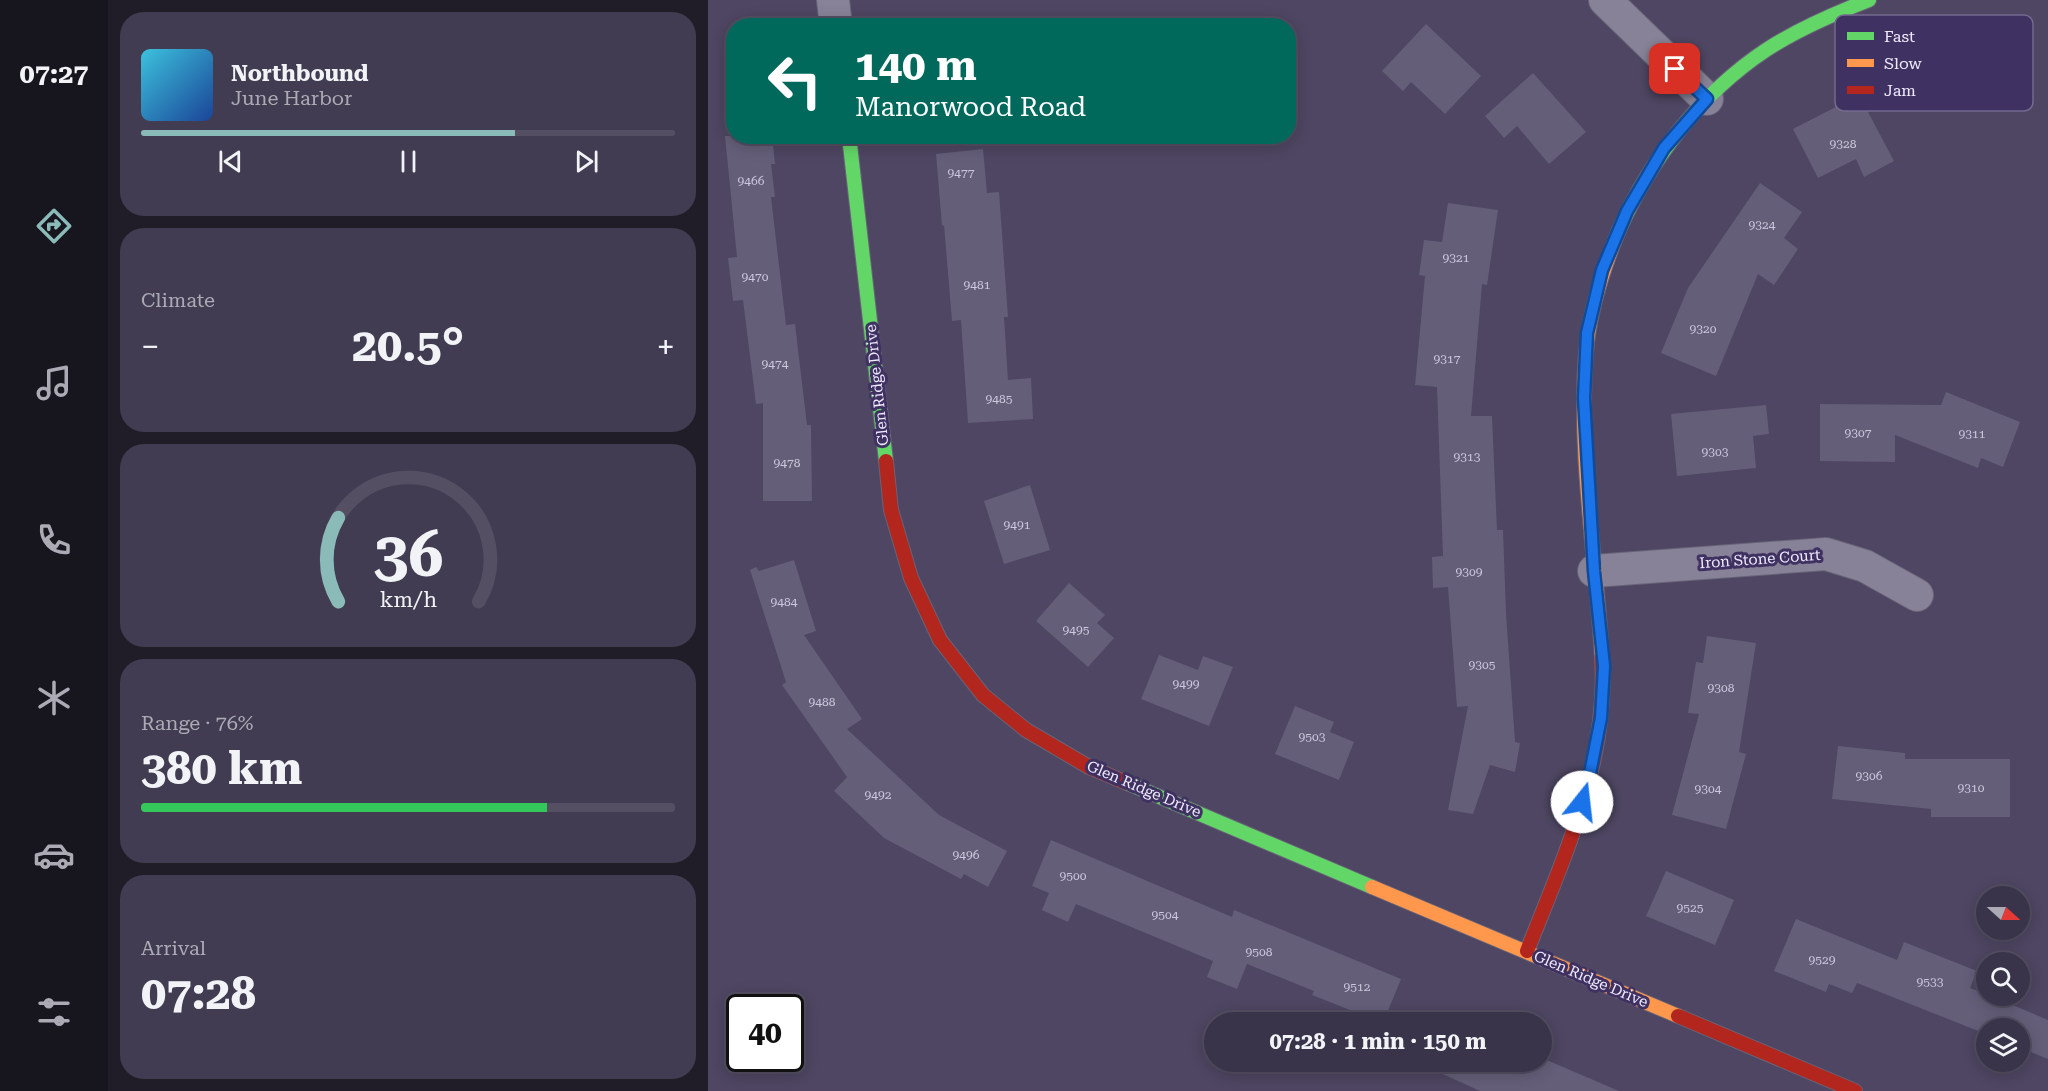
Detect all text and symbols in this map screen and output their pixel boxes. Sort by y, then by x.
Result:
legend [1835,15,2033,111]
text: Fast [1884,27,1915,46]
text: 140 m [855,41,977,90]
icon: left [756,42,834,120]
pin [1649,43,1700,94]
icon: arrive [1658,52,1691,85]
text: Slow [1884,54,1922,73]
text: 07:27 [20,58,88,90]
text: Northbound [231,61,369,86]
text: Jam [1884,81,1916,100]
text: June Harbor [231,86,352,110]
text: Manorwood Road [855,91,1086,123]
house number: 9328 [1830,137,1857,151]
icon: previous [214,145,247,178]
icon: pause [392,145,425,178]
icon: next [570,145,603,178]
house number: 9477 [948,166,975,180]
house number: 9466 [738,174,765,188]
icon: directions [33,205,75,247]
house number: 9324 [1749,218,1776,232]
house number: 9321 [1443,251,1470,265]
house number: 9470 [742,270,769,284]
house number: 9481 [964,278,991,292]
text: Climate [141,288,215,312]
text: 20.5° [352,319,464,372]
house number: 9320 [1690,322,1717,336]
street label: Glen Ridge Drive [862,323,892,447]
text: − [141,327,159,366]
text: + [657,327,675,366]
house number: 9317 [1434,352,1461,366]
house number: 9474 [762,357,789,371]
icon: music [33,362,75,404]
house number: 9485 [986,392,1013,406]
house number: 9307 [1845,426,1872,440]
house number: 9311 [1959,427,1986,441]
house number: 9303 [1702,445,1729,459]
house number: 9313 [1454,450,1481,464]
house number: 9478 [774,456,801,470]
house number: 9491 [1004,518,1031,532]
icon: phone [33,519,75,561]
text: 36 [373,519,443,592]
street label: Iron Stone Court [1699,546,1822,572]
house number: 9309 [1456,565,1483,579]
text: km/h [379,588,437,613]
house number: 9484 [771,595,798,609]
house number: 9495 [1063,623,1090,637]
house number: 9305 [1469,658,1496,672]
icon: climate [33,677,75,719]
house number: 9499 [1173,677,1200,691]
house number: 9308 [1708,681,1735,695]
house number: 9488 [809,695,836,709]
text: Range · 76% [141,711,253,735]
house number: 9503 [1299,730,1326,744]
text: 380 km [141,742,302,795]
street label: Glen Ridge Drive [1084,757,1204,821]
house number: 9306 [1856,769,1883,783]
position arrow [1550,770,1614,834]
house number: 9310 [1958,781,1985,795]
house number: 9304 [1695,782,1722,796]
house number: 9492 [865,788,892,802]
icon: car [33,834,75,876]
house number: 9496 [953,848,980,862]
house number: 9500 [1060,869,1087,883]
north arrow [1976,886,2030,940]
map controls [1976,886,2030,1072]
house number: 9525 [1677,901,1704,915]
house number: 9504 [1152,908,1179,922]
text: Arrival [141,936,206,960]
house number: 9508 [1246,945,1273,959]
street label: Glen Ridge Drive [1531,947,1651,1011]
button: search [1976,952,2030,1006]
house number: 9529 [1809,953,1836,967]
text: 07:28 [141,967,256,1020]
house number: 9533 [1917,975,1944,989]
house number: 9512 [1344,980,1371,994]
icon: filters [33,991,75,1033]
speed limit sign: 40 [726,994,804,1072]
button: layers [1976,1018,2030,1072]
text: 07:28 · 1 min · 150 m [1269,1029,1487,1054]

